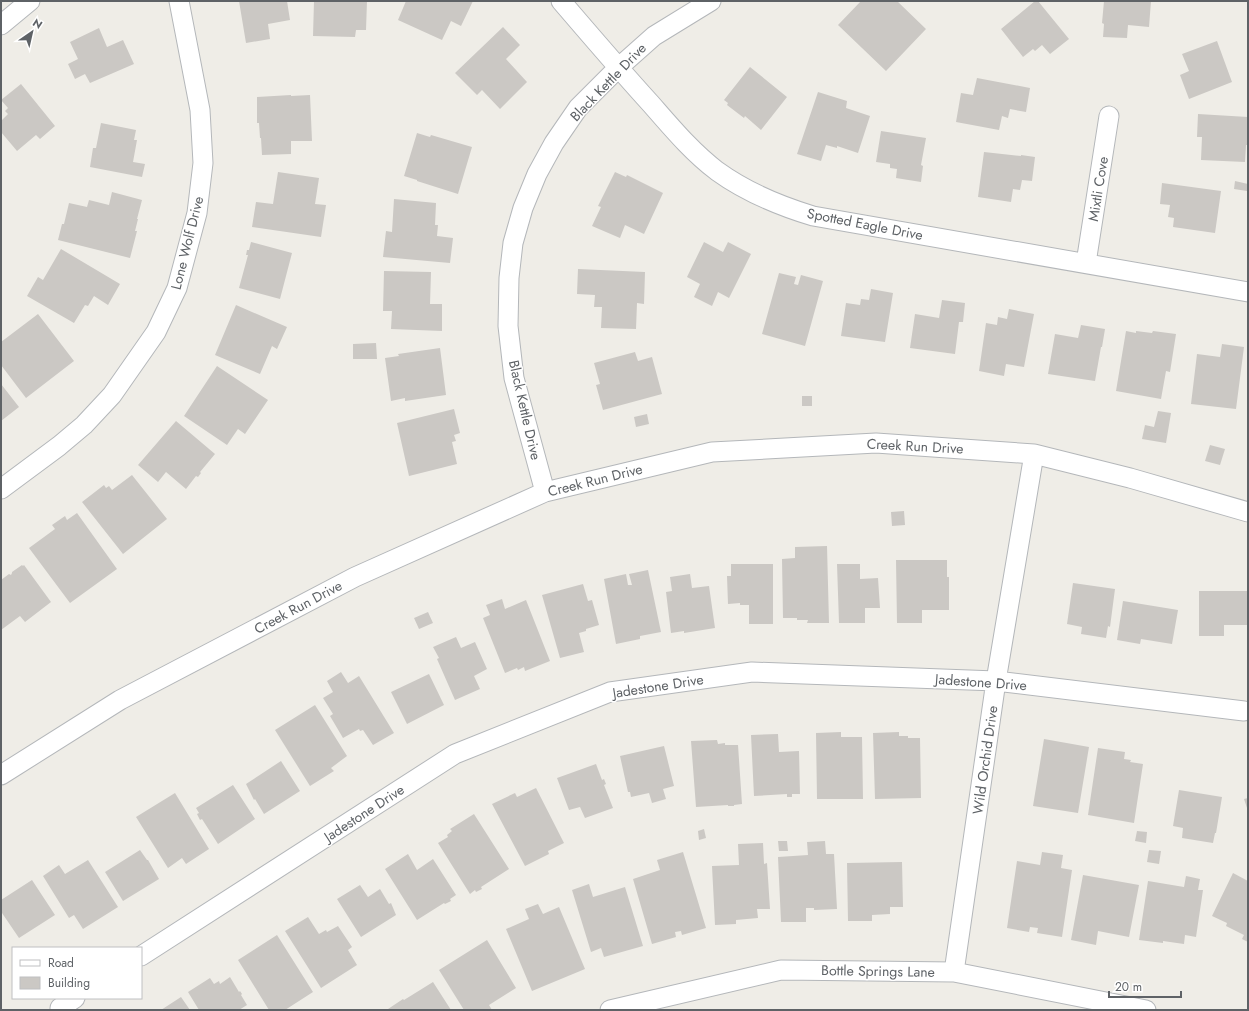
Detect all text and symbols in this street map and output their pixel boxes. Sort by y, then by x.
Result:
north arrow [12,12,52,52]
text: N [29,15,46,33]
street label: Black Kettle Drive [565,38,651,126]
street label: Mixtli Cove [1083,155,1113,223]
street label: Lone Wolf Drive [166,194,208,292]
street label: Spotted Eagle Drive [805,203,925,245]
street label: Black Kettle Drive [504,358,546,462]
street label: Creek Run Drive [866,433,964,459]
street label: Creek Run Drive [546,459,644,501]
street label: Creek Run Drive [251,575,345,639]
street label: Jadestone Drive [609,669,705,703]
street label: Jadestone Drive [933,669,1027,695]
street label: Wild Orchid Drive [967,704,1003,816]
street label: Jadestone Drive [318,780,408,847]
legend [12,947,142,999]
text: Road [48,954,74,972]
street label: Bottle Springs Lane [821,960,935,982]
scale bar [1109,973,1181,999]
text: Building [48,974,90,992]
text: 20 m [1115,978,1142,996]

